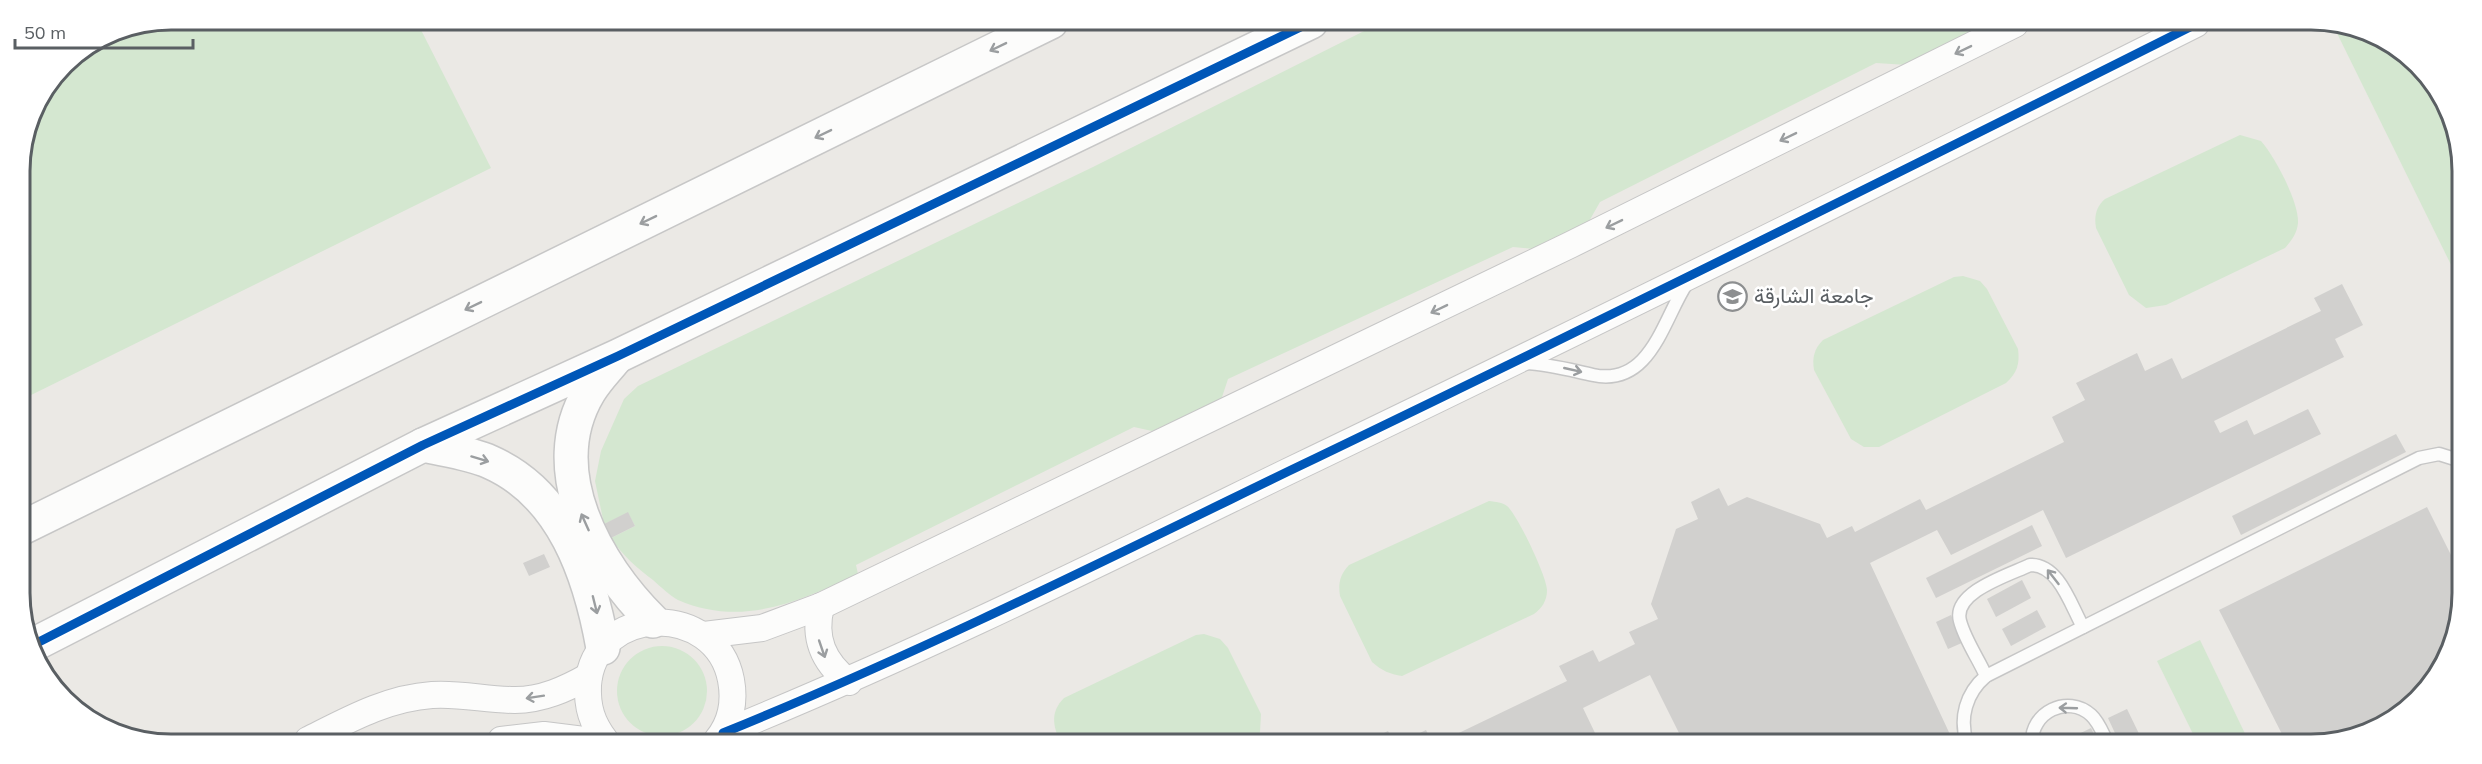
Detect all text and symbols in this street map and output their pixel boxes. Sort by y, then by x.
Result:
scale bar [15,12,194,50]
text: 50 m [24,21,66,44]
one-way arrow [990,42,1008,54]
one-way arrow [1955,44,1972,56]
one-way arrow [815,128,833,140]
one-way arrow [1780,131,1798,143]
one-way arrow [640,214,658,226]
one-way arrow [1605,218,1623,230]
school or university icon: جامعة الشارقة [1717,280,1749,312]
place label: جامعة الشارقة [1754,282,1874,309]
one-way arrow [465,300,483,312]
one-way arrow [1430,304,1448,315]
one-way arrow [1563,364,1582,376]
one-way arrow [470,454,489,465]
one-way arrow [579,513,591,531]
one-way arrow [2047,569,2060,585]
one-way arrow [589,596,601,615]
one-way arrow [818,639,829,657]
one-way arrow [525,692,545,703]
one-way arrow [2059,702,2078,713]

